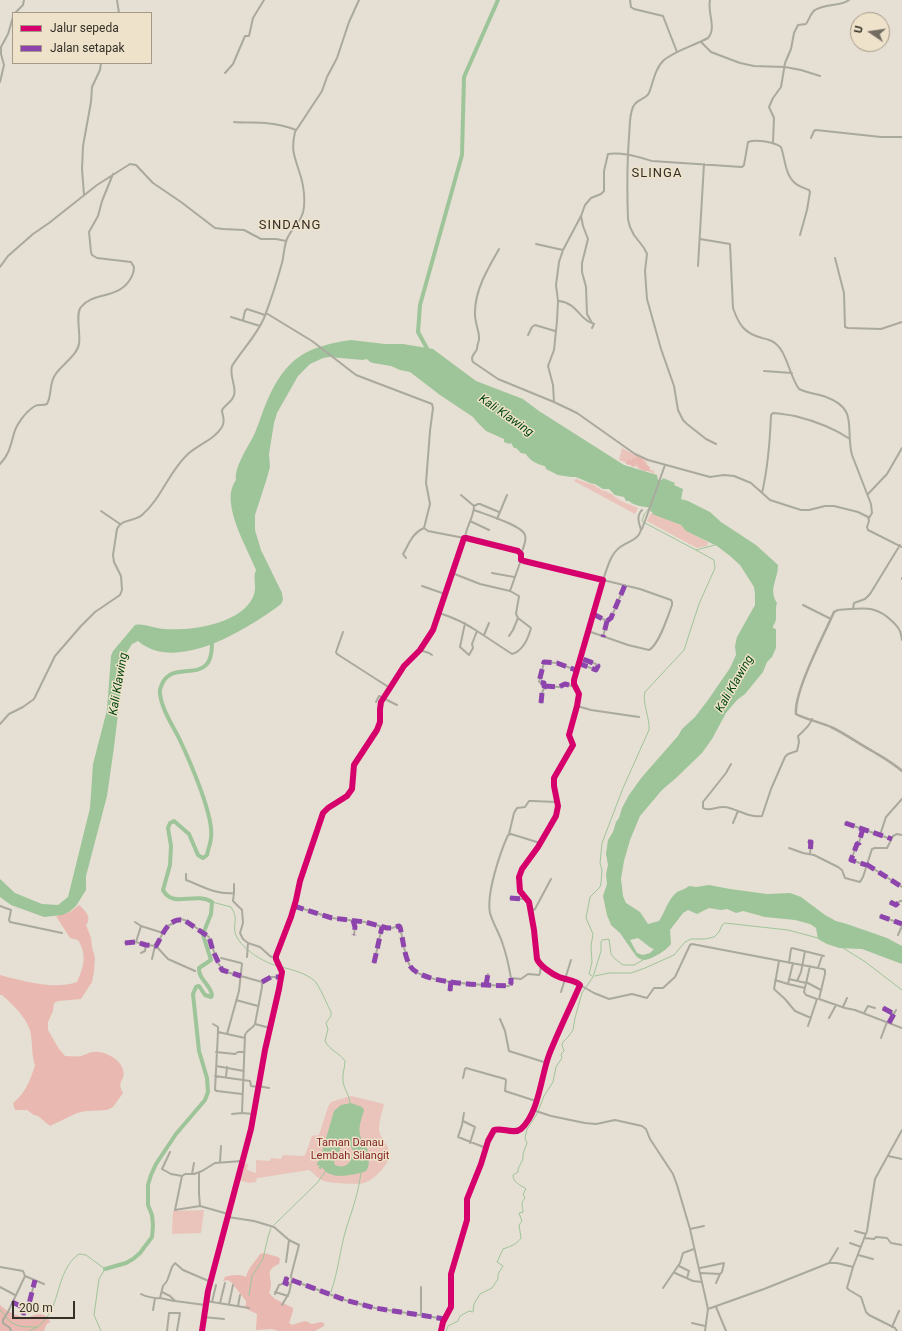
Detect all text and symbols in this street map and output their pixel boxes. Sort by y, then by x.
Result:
legend [12,12,152,64]
north arrow [850,12,890,52]
text: Jalur sepeda [50,21,119,35]
text: U [852,24,866,34]
text: Jalan setapak [50,41,125,55]
district label: SLINGA [632,166,682,182]
district label: SINDANG [259,218,321,234]
water label: Kali Klawing [476,392,536,440]
water label: Kali Klawing [106,652,132,716]
water label: Kali Klawing [713,653,757,715]
park label: Taman Danau Lembah Silangit [311,1136,389,1162]
scale bar [14,1293,77,1319]
text: 200 m [19,1301,53,1315]

